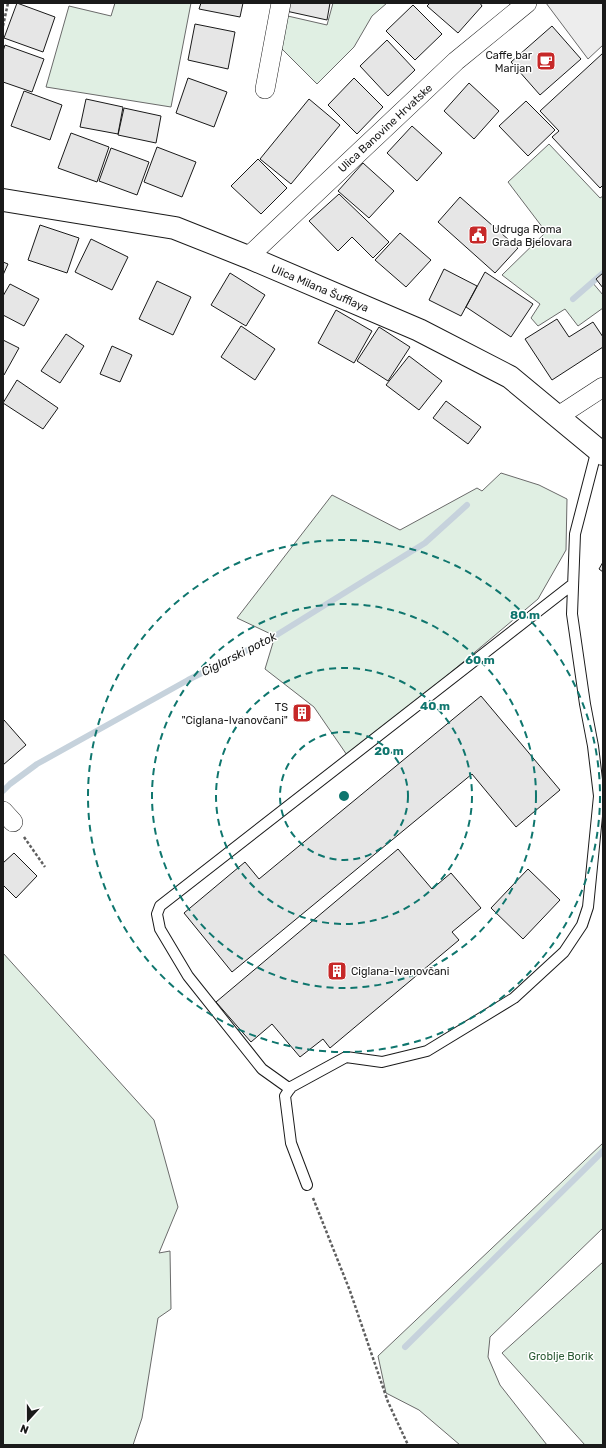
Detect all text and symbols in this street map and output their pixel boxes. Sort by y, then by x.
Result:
place label: Caffe bar Marijan [486,49,533,75]
cafe icon: Caffe bar Marijan [535,50,557,72]
street label: Ulica Banovine Hrvatske [336,81,435,175]
place label: Udruga Roma Grada Bjelovara [492,223,572,249]
public building icon: Udruga Roma Grada Bjelovara [467,224,489,246]
street label: Ulica Milana Šufflaya [269,262,371,315]
text: 80 m [510,608,540,622]
water label: Ciglarski potok [199,629,280,679]
text: 60 m [465,653,495,667]
text: 40 m [420,699,450,713]
place label: TS "Ciglana-Ivanovčani" [181,701,288,727]
building icon: TS "Ciglana-Ivanovčani" [291,702,313,724]
text: 20 m [374,744,404,758]
centre of rings [337,789,351,803]
building icon: Ciglana-Ivanovčani [326,960,348,982]
place label: Ciglana-Ivanovčani [351,965,449,978]
park label: Groblje Borik [529,1350,594,1363]
north arrow [8,1400,48,1440]
text: N [18,1421,31,1436]

